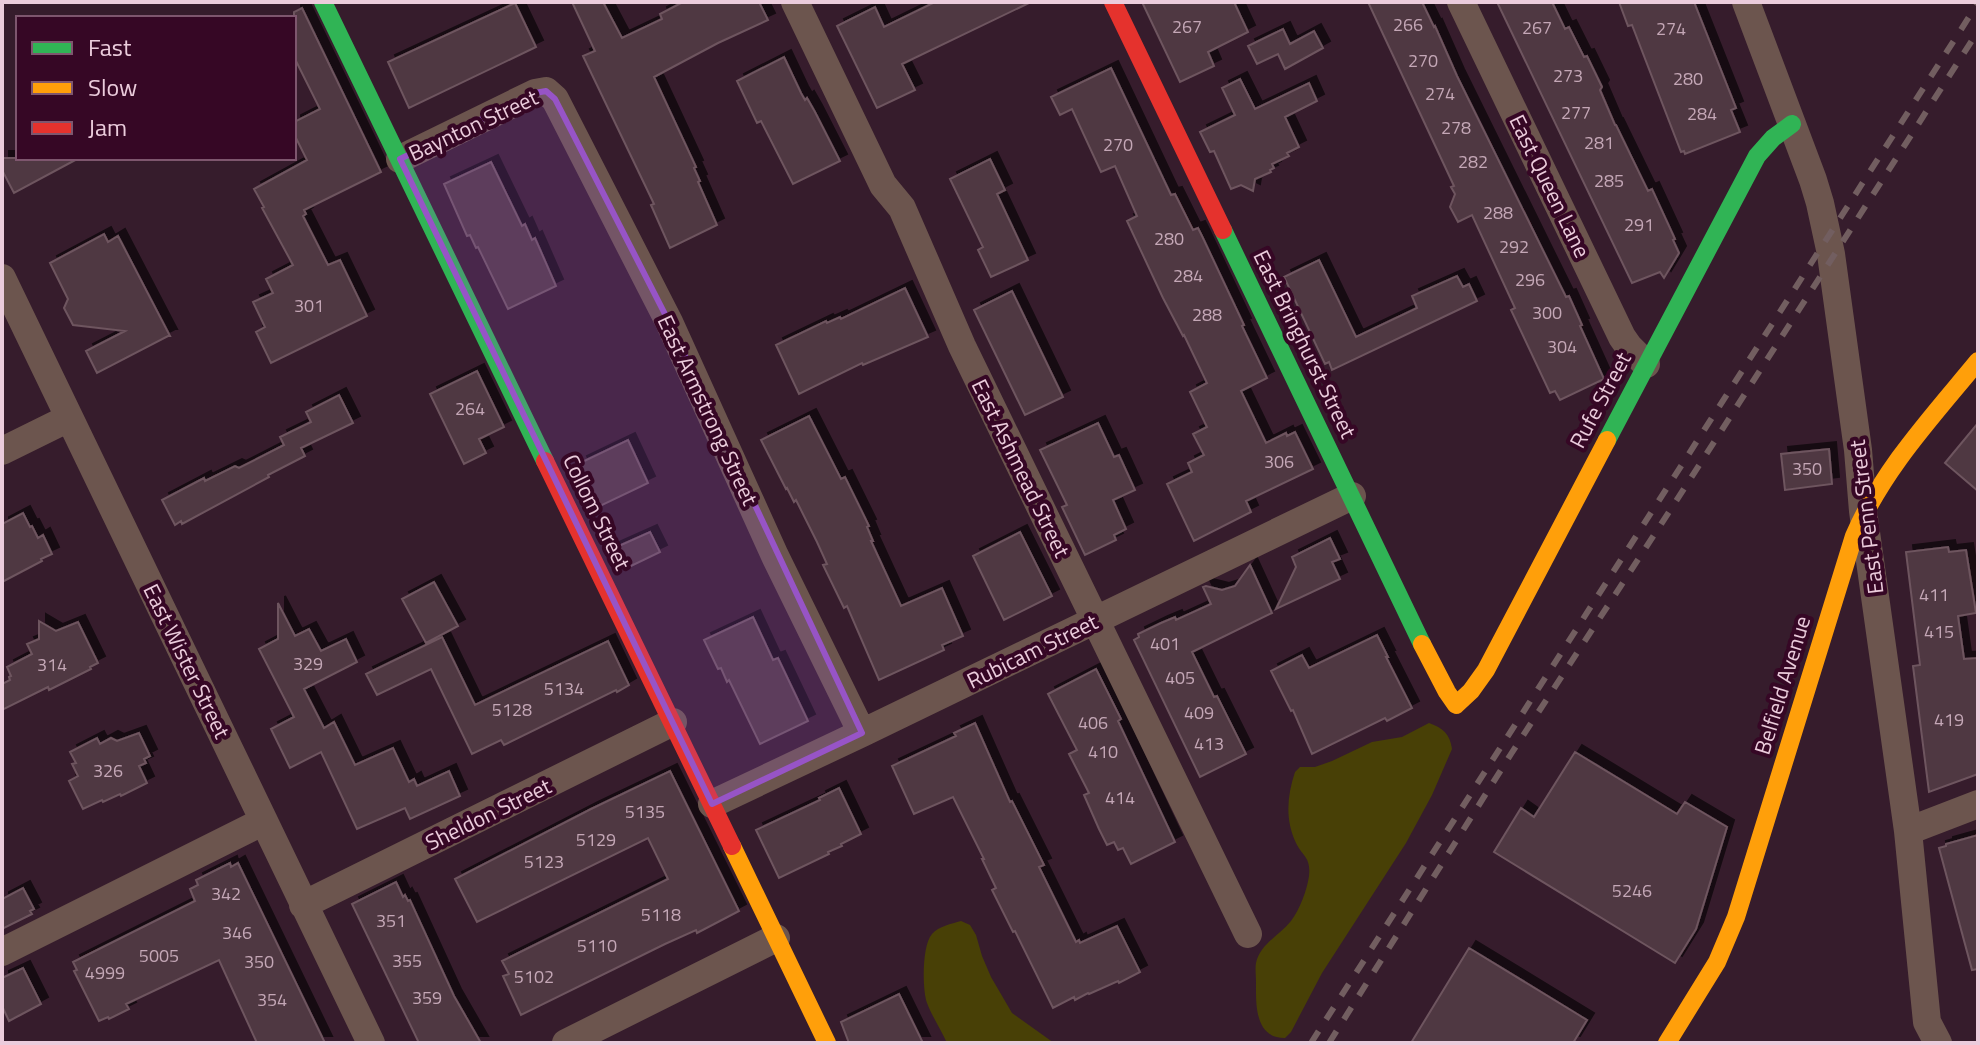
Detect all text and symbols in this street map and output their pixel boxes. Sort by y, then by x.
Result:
house number: 266 [1393,11,1423,38]
house number: 267 [1172,13,1202,40]
house number: 267 [1522,14,1552,41]
house number: 274 [1656,15,1686,42]
legend [16,16,296,160]
text: Fast [88,29,132,65]
house number: 270 [1408,47,1438,74]
house number: 273 [1553,62,1583,89]
house number: 280 [1673,65,1703,92]
text: Slow [88,69,137,105]
street label: Baynton Street [403,80,544,170]
house number: 274 [1425,80,1455,107]
house number: 277 [1561,99,1591,126]
house number: 284 [1687,100,1717,127]
text: Jam [88,109,127,145]
street label: East Queen Lane [1501,109,1599,263]
house number: 278 [1441,114,1471,141]
house number: 281 [1584,129,1614,156]
house number: 270 [1103,131,1133,158]
house number: 282 [1458,148,1488,175]
house number: 285 [1594,167,1624,194]
house number: 288 [1483,199,1513,226]
house number: 291 [1624,211,1654,238]
house number: 280 [1154,225,1184,252]
house number: 292 [1499,233,1529,260]
street label: East Bringhurst Street [1245,244,1365,444]
house number: 284 [1173,262,1203,289]
house number: 296 [1515,266,1545,293]
house number: 301 [294,292,324,319]
house number: 300 [1532,299,1562,326]
house number: 288 [1192,301,1222,328]
street label: East Armstrong Street [649,309,767,511]
house number: 304 [1547,333,1577,360]
street label: Rufe Street [1560,345,1640,454]
street label: East Ashmead Street [963,373,1079,563]
house number: 264 [455,395,485,422]
street label: East Penn Street [1840,438,1892,596]
street label: Collom Street [554,448,640,576]
house number: 306 [1264,448,1294,475]
house number: 350 [1792,455,1822,482]
street label: East Wister Street [135,578,239,744]
house number: 411 [1919,581,1949,608]
street label: Rubicam Street [961,604,1104,697]
street label: Belfield Avenue [1745,611,1819,759]
house number: 415 [1924,618,1954,645]
house number: 401 [1150,630,1180,657]
house number: 329 [293,650,323,677]
house number: 314 [37,651,67,678]
house number: 405 [1165,664,1195,691]
house number: 5134 [544,675,584,702]
house number: 5128 [492,696,532,723]
house number: 409 [1184,699,1214,726]
house number: 419 [1934,706,1964,733]
house number: 406 [1078,709,1108,736]
house number: 413 [1194,730,1224,757]
house number: 410 [1088,738,1118,765]
house number: 326 [93,757,123,784]
street label: Sheldon Street [419,769,557,859]
house number: 414 [1105,784,1135,811]
house number: 5135 [625,798,665,825]
house number: 5129 [576,826,616,853]
house number: 5123 [524,848,564,875]
house number: 5246 [1612,877,1652,904]
house number: 342 [211,880,241,907]
house number: 5118 [641,901,681,928]
house number: 351 [376,907,406,934]
house number: 346 [222,919,252,946]
house number: 5110 [577,932,617,959]
house number: 5005 [139,942,179,969]
house number: 355 [392,947,422,974]
house number: 350 [244,948,274,975]
house number: 4999 [85,959,125,986]
house number: 5102 [514,963,554,990]
house number: 359 [412,984,442,1011]
house number: 354 [257,986,287,1013]

